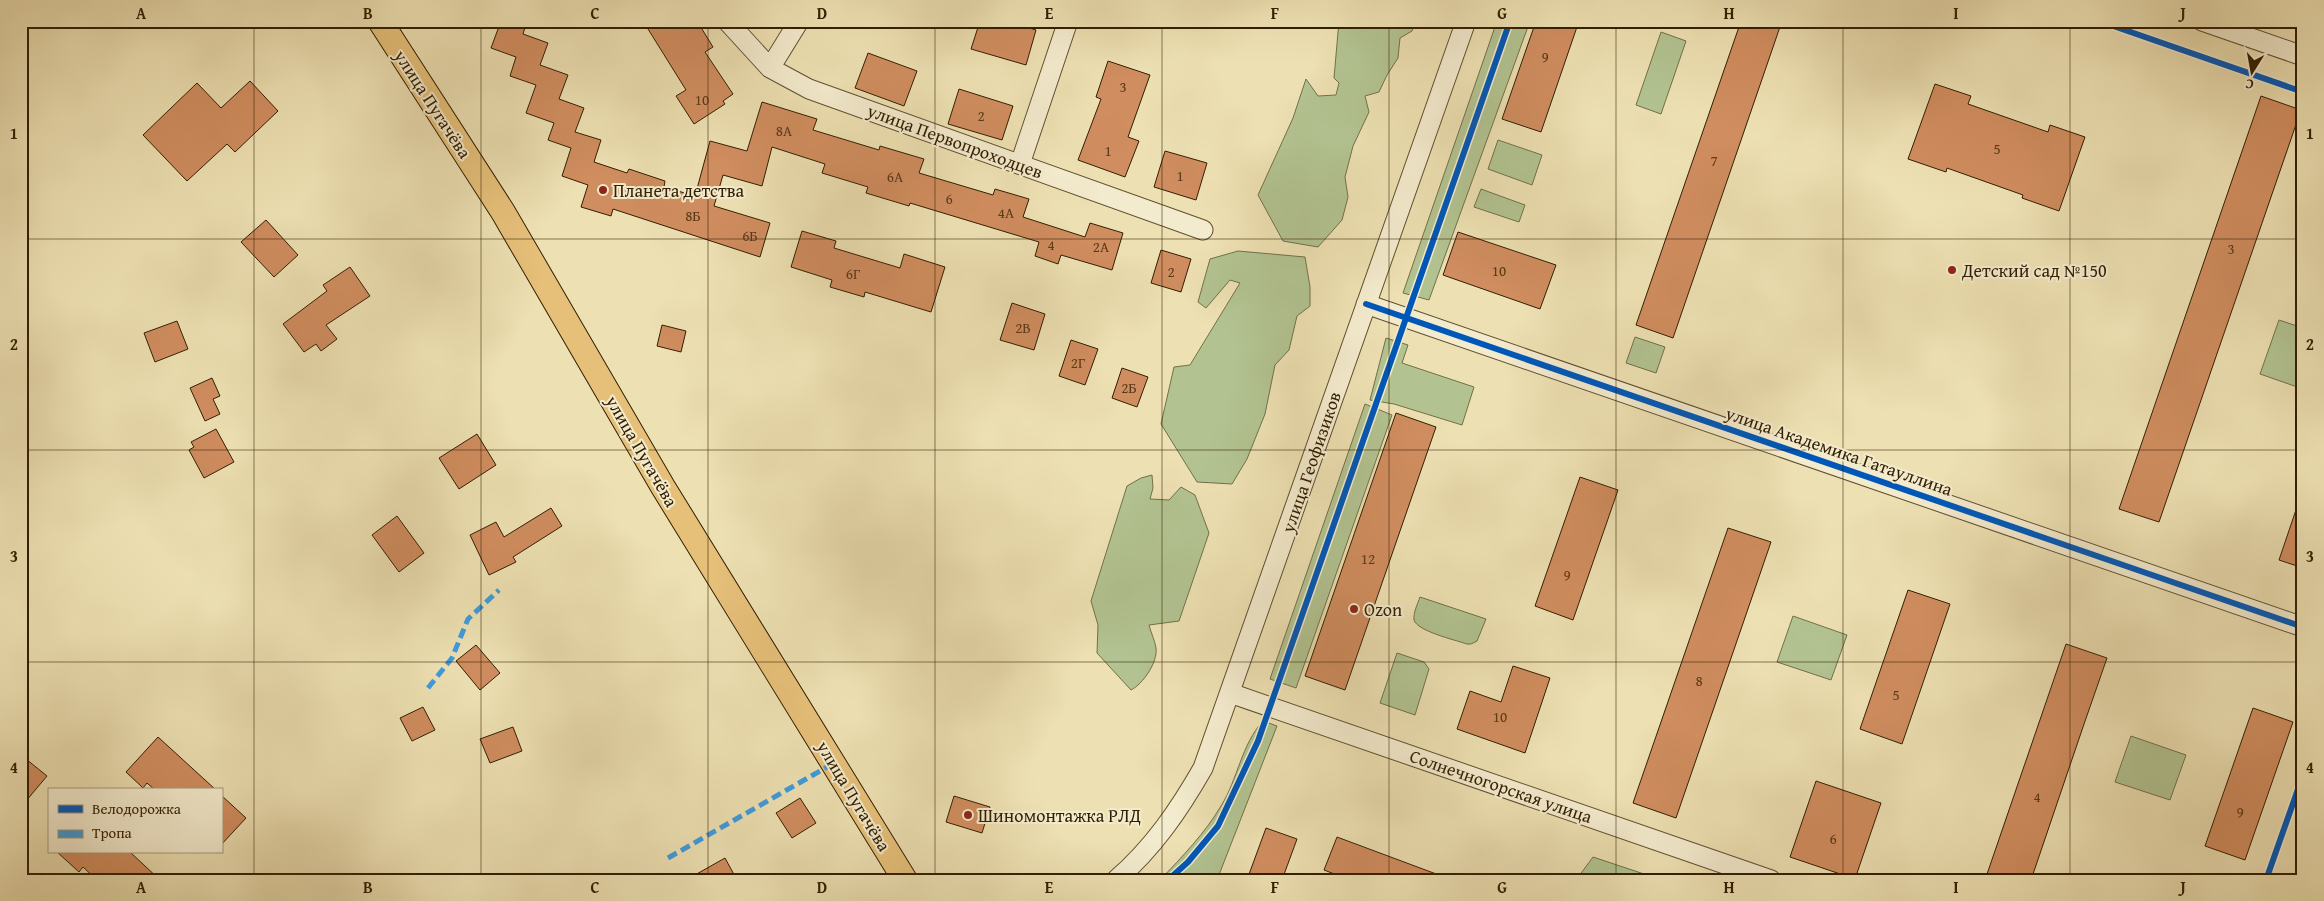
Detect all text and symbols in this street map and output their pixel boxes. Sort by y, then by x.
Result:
text: A [136,1,147,25]
text: B [363,1,373,25]
text: C [590,1,600,25]
text: D [817,1,827,25]
text: E [1045,1,1054,25]
text: F [1271,1,1279,25]
text: G [1497,1,1507,25]
text: H [1723,1,1735,25]
text: I [1953,1,1959,25]
text: J [2177,1,2186,25]
street label: улица Пугачёва [387,43,479,164]
house number: 9 [1541,46,1549,67]
north arrow [2226,48,2276,98]
text: С [2244,74,2255,95]
house number: 3 [1119,76,1127,97]
house number: 10 [695,89,709,110]
street label: улица Первопроходцев [863,96,1047,185]
house number: 2 [977,105,985,126]
house number: 8А [776,120,792,141]
text: 1 [10,121,18,145]
text: 1 [2306,121,2314,145]
house number: 5 [1993,138,2001,159]
house number: 1 [1104,140,1112,161]
house number: 7 [1710,150,1718,171]
house number: 1 [1176,165,1184,186]
house number: 6А [887,166,903,187]
place label: Планета детства [613,177,745,204]
marker: Планета детства [597,184,609,196]
house number: 6 [945,188,953,209]
house number: 4А [998,202,1014,223]
house number: 8Б [685,205,701,226]
house number: 6Б [742,225,758,246]
house number: 4 [1047,234,1055,255]
house number: 2А [1093,236,1109,257]
house number: 3 [2227,238,2235,259]
place label: Детский сад №150 [1961,257,2107,284]
house number: 10 [1492,260,1506,281]
house number: 2 [1167,261,1175,282]
house number: 6Г [846,263,860,284]
marker: Детский сад №150 [1946,264,1958,276]
house number: 2В [1015,317,1031,338]
text: 2 [10,332,18,356]
text: 2 [2306,332,2314,356]
house number: 2Г [1071,352,1085,373]
house number: 2Б [1121,377,1137,398]
street label: улица Геофизиков [1274,388,1348,537]
street label: улица Пугачёва [599,389,685,512]
street label: улица Академика Гатауллина [1721,399,1957,503]
text: 3 [10,544,18,568]
text: 3 [2306,544,2314,568]
house number: 12 [1361,548,1375,569]
house number: 9 [1563,564,1571,585]
place label: Ozon [1364,596,1402,623]
marker: Ozon [1348,603,1360,615]
house number: 8 [1695,670,1703,691]
house number: 5 [1892,684,1900,705]
house number: 10 [1493,706,1507,727]
street label: улица Пугачёва [810,735,898,857]
street label: Солнечногорская улица [1406,742,1596,830]
text: 4 [10,755,18,779]
text: 4 [2306,755,2314,779]
house number: 4 [2033,786,2041,807]
legend [48,788,222,854]
text: Велодорожка [92,798,182,819]
house number: 9 [2236,801,2244,822]
place label: Шиномонтажка РЛД [978,802,1141,829]
marker: Шиномонтажка РЛД [962,809,974,821]
text: Тропа [92,822,133,843]
house number: 6 [1829,828,1837,849]
text: A [136,875,147,899]
text: B [363,875,373,899]
text: C [590,875,600,899]
text: D [817,875,827,899]
text: E [1045,875,1054,899]
text: F [1271,875,1279,899]
text: G [1497,875,1507,899]
text: H [1723,875,1735,899]
text: I [1953,875,1959,899]
text: J [2177,875,2186,899]

